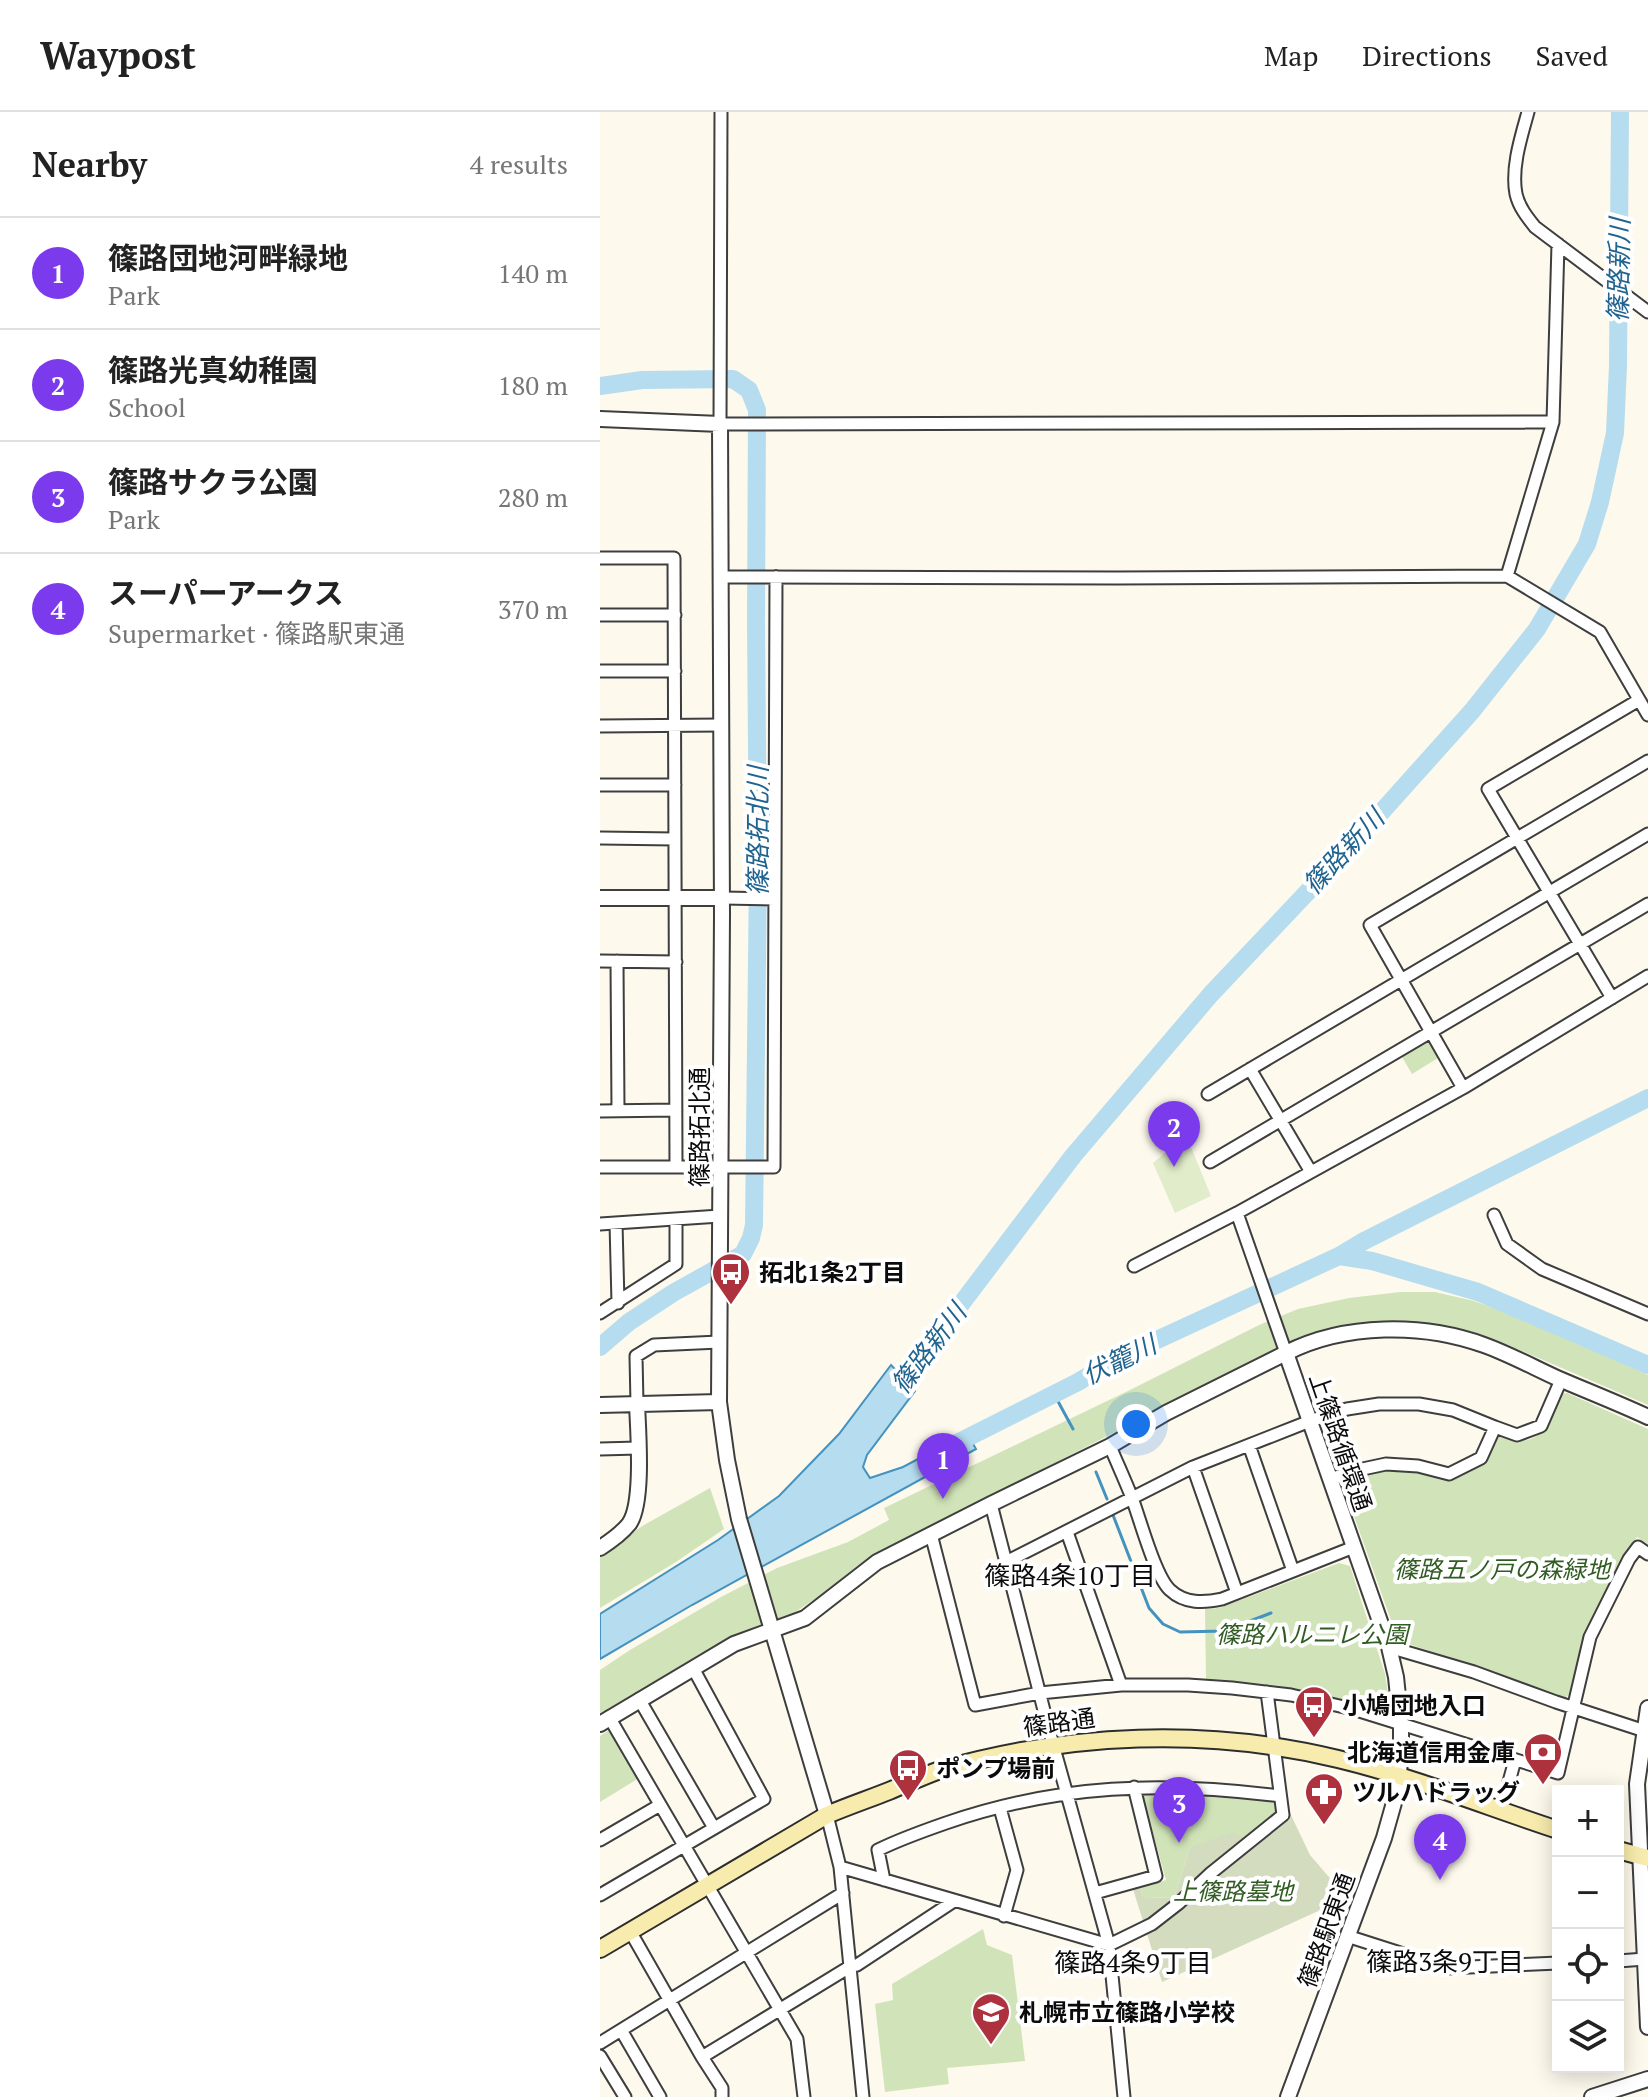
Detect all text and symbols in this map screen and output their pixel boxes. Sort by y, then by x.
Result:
text: Waypost [40,30,196,80]
text: Map [1264,37,1318,74]
text: Directions [1362,37,1492,74]
text: Saved [1536,37,1608,74]
text: Nearby [32,142,147,187]
text: 4 results [470,147,568,181]
water label: 篠路新川 [1600,215,1636,322]
text: 篠路団地河畔緑地 [108,238,348,278]
text: 1 [51,256,65,290]
text: 140 m [498,256,568,290]
text: Park [108,278,160,312]
text: 篠路光真幼稚園 [108,350,318,390]
text: 2 [51,368,65,402]
text: 180 m [498,368,568,402]
text: School [108,390,186,424]
text: 篠路サクラ公園 [108,462,318,502]
text: 3 [51,480,65,514]
text: 280 m [498,480,568,514]
text: Park [108,502,160,536]
text: スーパーアークス [108,573,344,613]
text: 4 [51,592,65,626]
text: 370 m [498,592,568,626]
text: Supermarket · 篠路駅東通 [108,616,405,650]
water label: 篠路拓北川 [740,763,774,896]
water label: 篠路新川 [1295,799,1393,901]
street label: 篠路拓北通 [683,1067,715,1187]
pin: 2 [1148,1101,1200,1167]
bus stop icon: 拓北1条2丁目 [710,1251,752,1306]
place label: 拓北1条2丁目 [759,1256,906,1288]
water label: 篠路新川 [883,1294,975,1400]
water label: 伏籠川 [1076,1325,1164,1391]
street label: 上篠路循環通 [1302,1369,1380,1515]
your location [1116,1404,1156,1444]
pin: 1 [917,1433,969,1499]
park label: 篠路五ノ戸の森緑地 [1394,1553,1613,1585]
district label: 篠路4条10丁目 [984,1558,1156,1592]
park label: 篠路ハルニレ公園 [1216,1618,1411,1650]
bus stop icon: 小鳩団地入口 [1293,1684,1335,1739]
place label: 小鳩団地入口 [1342,1689,1486,1721]
street label: 篠路通 [1021,1701,1097,1743]
bank icon: 北海道信用金庫 [1522,1731,1564,1786]
place label: 北海道信用金庫 [1347,1736,1515,1768]
bus stop icon: ポンプ場前 [887,1747,929,1802]
place label: ポンプ場前 [936,1752,1055,1784]
pharmacy icon: ツルハドラッグ [1303,1771,1345,1826]
place label: ツルハドラッグ [1352,1776,1520,1808]
pin: 3 [1153,1777,1205,1843]
map controls [1552,1785,1624,2073]
button: + [1552,1785,1624,1857]
pin: 4 [1414,1814,1466,1880]
button: − [1552,1857,1624,1929]
street label: 篠路駅東通 [1290,1868,1362,1992]
park label: 上篠路墓地 [1173,1875,1296,1907]
button: locate [1552,1929,1624,2001]
district label: 篠路3条9丁目 [1366,1944,1524,1978]
district label: 篠路4条9丁目 [1054,1945,1212,1979]
school or university icon: 札幌市立篠路小学校 [970,1991,1012,2046]
place label: 札幌市立篠路小学校 [1019,1996,1235,2028]
button: layers [1552,2001,1624,2073]

